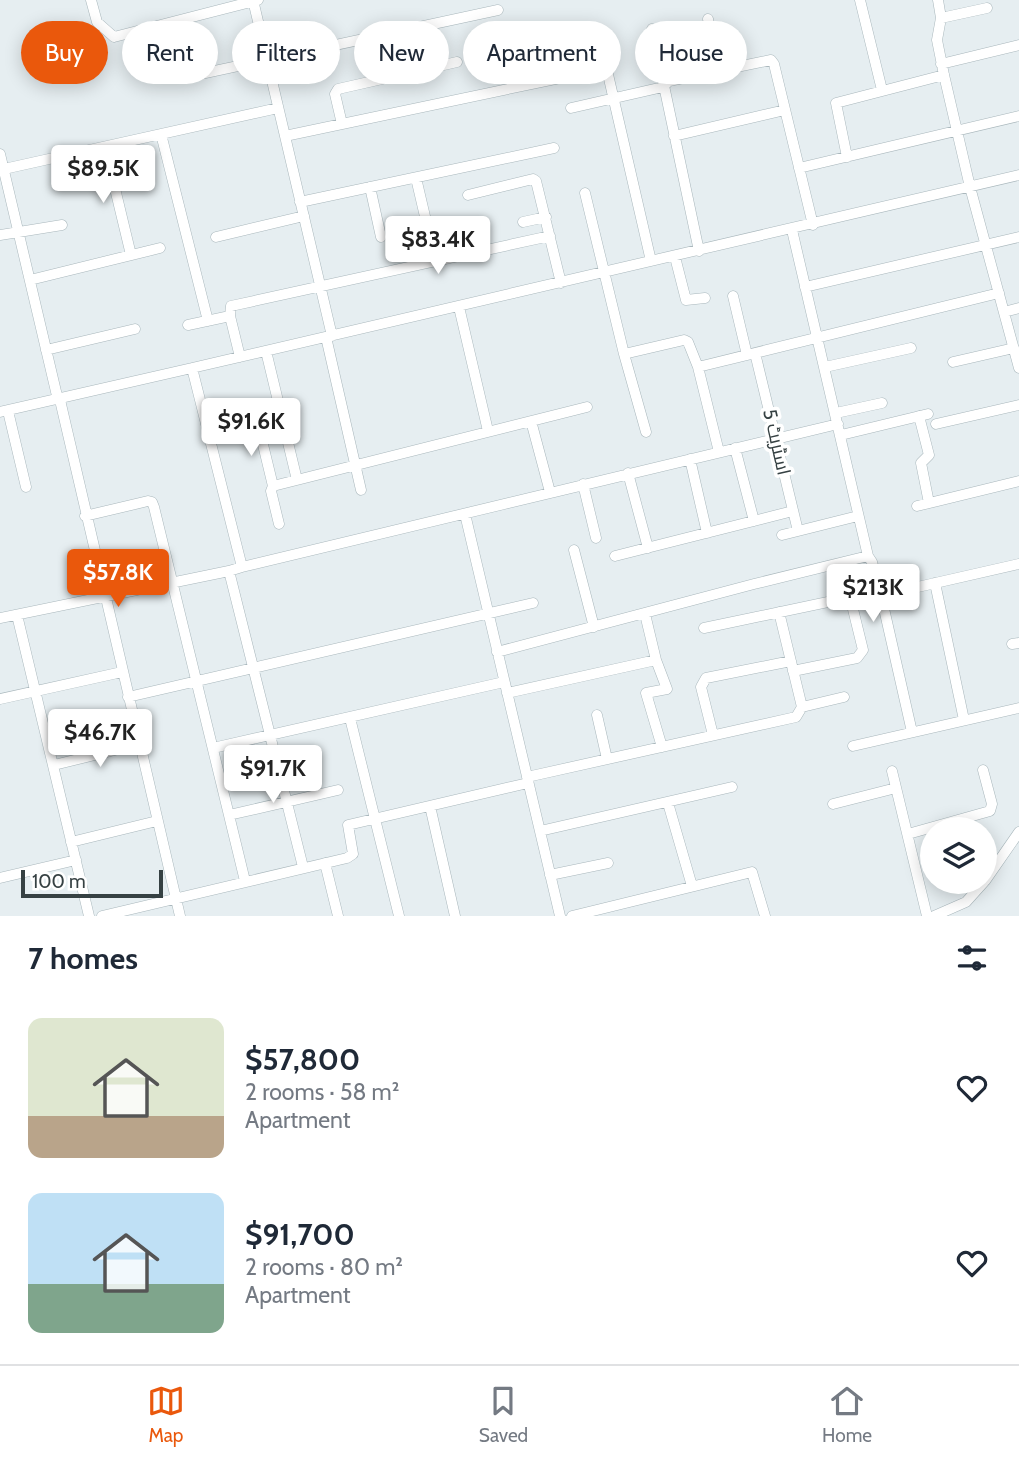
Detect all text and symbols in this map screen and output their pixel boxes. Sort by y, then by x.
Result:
chip: Buy [21,21,108,84]
chip: Rent [122,21,218,84]
chip: Filters [232,21,340,84]
chip: New [354,21,449,84]
chip: Apartment [463,21,621,84]
chip: House [635,21,747,84]
pin: $89.5K [46,146,160,205]
text: $89.5K [67,154,139,182]
pin: $83.4K [381,216,495,276]
text: $83.4K [401,225,475,253]
pin: $91.6K [194,398,308,458]
text: $91.6K [217,407,285,435]
street label: اسٹریٹ 5 [758,407,796,477]
pin: $57.8K [61,550,175,609]
text: $57.8K [83,558,153,586]
pin: $213K [824,564,922,624]
text: $213K [843,573,903,601]
pin: $46.7K [43,710,157,769]
text: $46.7K [64,718,136,746]
pin: $91.7K [216,746,330,805]
text: $91.7K [240,754,306,782]
map controls [920,817,997,894]
button: layers [920,817,997,894]
scale bar [21,867,163,899]
text: 100 m [32,870,86,893]
icon: filters [953,939,991,977]
text: 7 homes [28,940,138,977]
text: $57,800 [245,1041,360,1078]
icon: home [84,1046,168,1130]
icon: heart [953,1069,991,1107]
text: 2 rooms · 58 m² [245,1078,399,1106]
text: Apartment [245,1106,350,1134]
text: $91,700 [245,1216,355,1253]
icon: home [84,1221,168,1305]
icon: heart [953,1244,991,1282]
text: 2 rooms · 80 m² [245,1253,403,1281]
text: Apartment [245,1281,350,1309]
tab: Map [147,1382,185,1447]
tab: Saved [479,1382,528,1447]
tab: Home [822,1382,872,1447]

